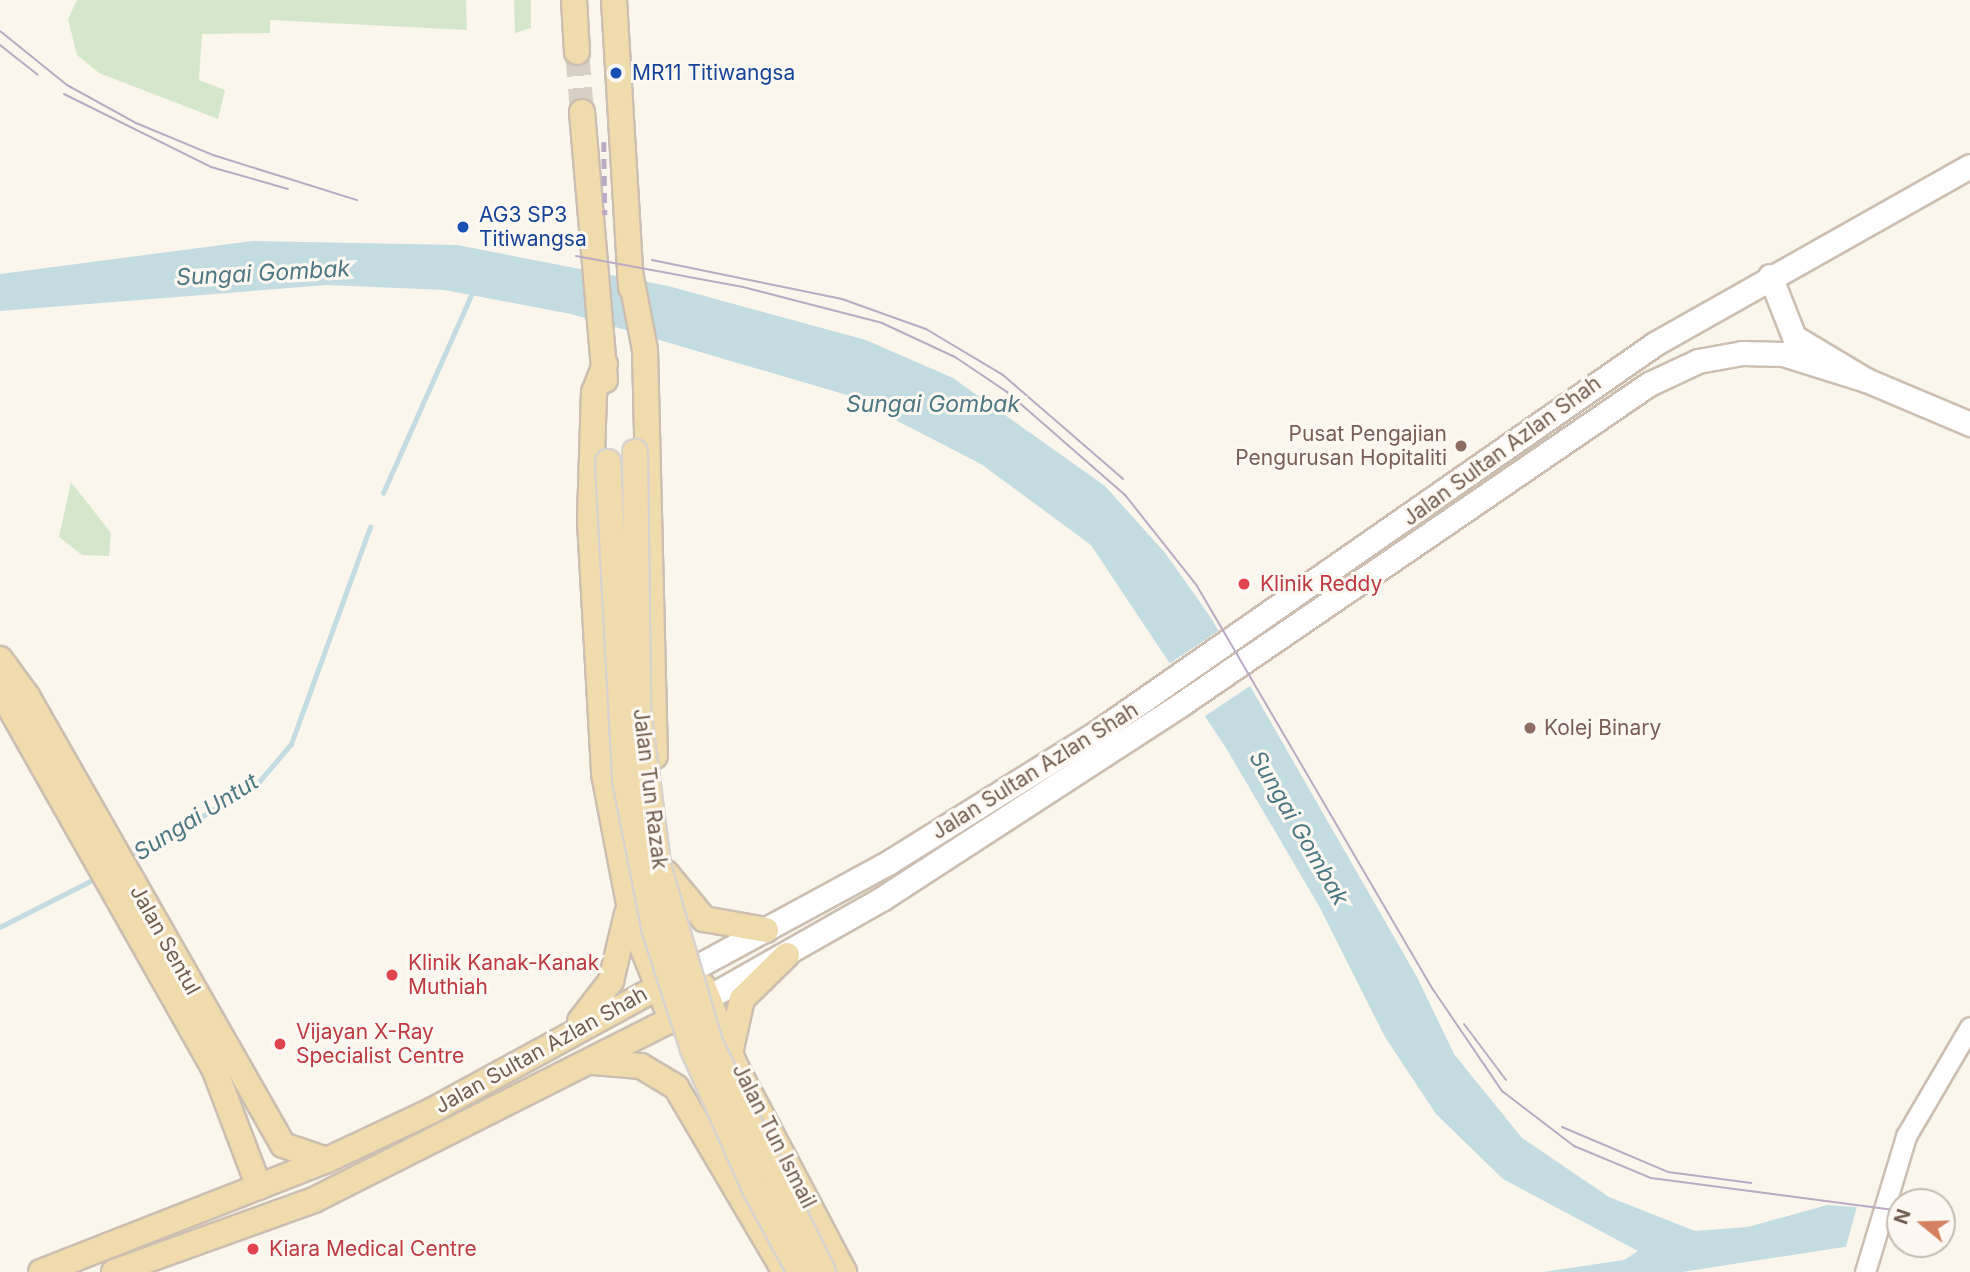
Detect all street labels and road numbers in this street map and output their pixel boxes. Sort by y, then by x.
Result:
street label: Jalan Sultan Azlan Shah [1398,371,1606,531]
street label: Jalan Sultan Azlan Shah [927,697,1143,845]
street label: Jalan Tun Razak [628,707,672,871]
street label: Jalan Sentul [125,881,205,999]
street label: Jalan Sultan Azlan Shah [431,981,651,1119]
street label: Jalan Tun Ismail [727,1060,821,1212]

